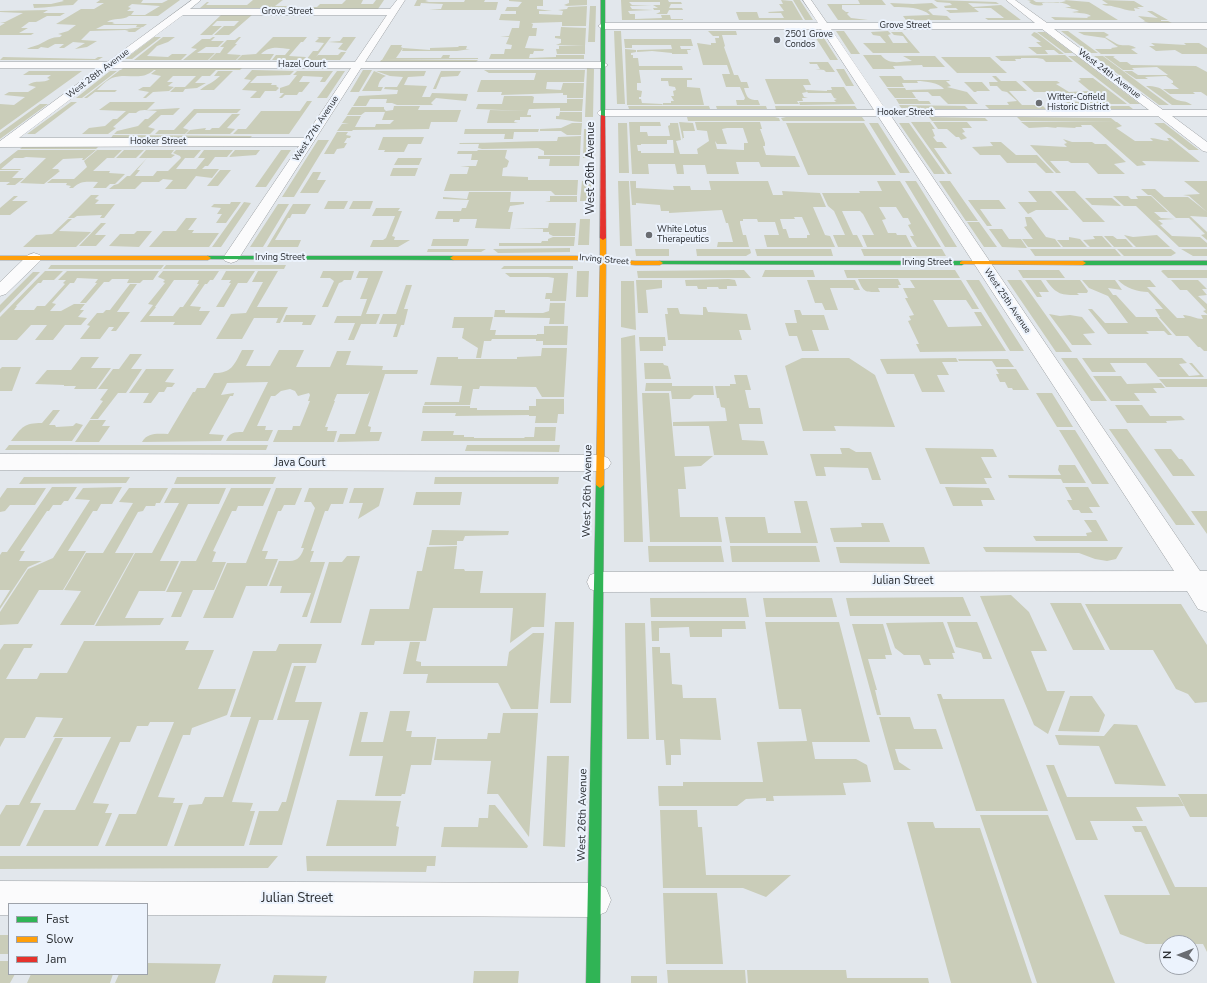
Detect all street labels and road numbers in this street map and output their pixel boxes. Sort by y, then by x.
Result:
street label: Grove Street [262,7,312,17]
street label: Grove Street [880,21,930,31]
street label: West 28th Avenue [64,47,132,101]
street label: West 24th Avenue [1075,47,1143,101]
street label: Hazel Court [278,60,326,70]
street label: West 27th Avenue [291,94,341,164]
street label: Hooker Street [877,108,933,118]
street label: West 26th Avenue [584,122,598,214]
street label: Hooker Street [130,137,186,147]
street label: Irving Street [579,252,629,268]
street label: Irving Street [255,253,305,263]
street label: Irving Street [902,258,952,268]
street label: West 25th Avenue [981,267,1033,335]
street label: West 26th Avenue [581,444,595,538]
street label: Java Court [275,456,325,470]
street label: Julian Street [873,574,933,588]
street label: West 26th Avenue [576,768,590,862]
street label: Julian Street [261,891,333,907]

